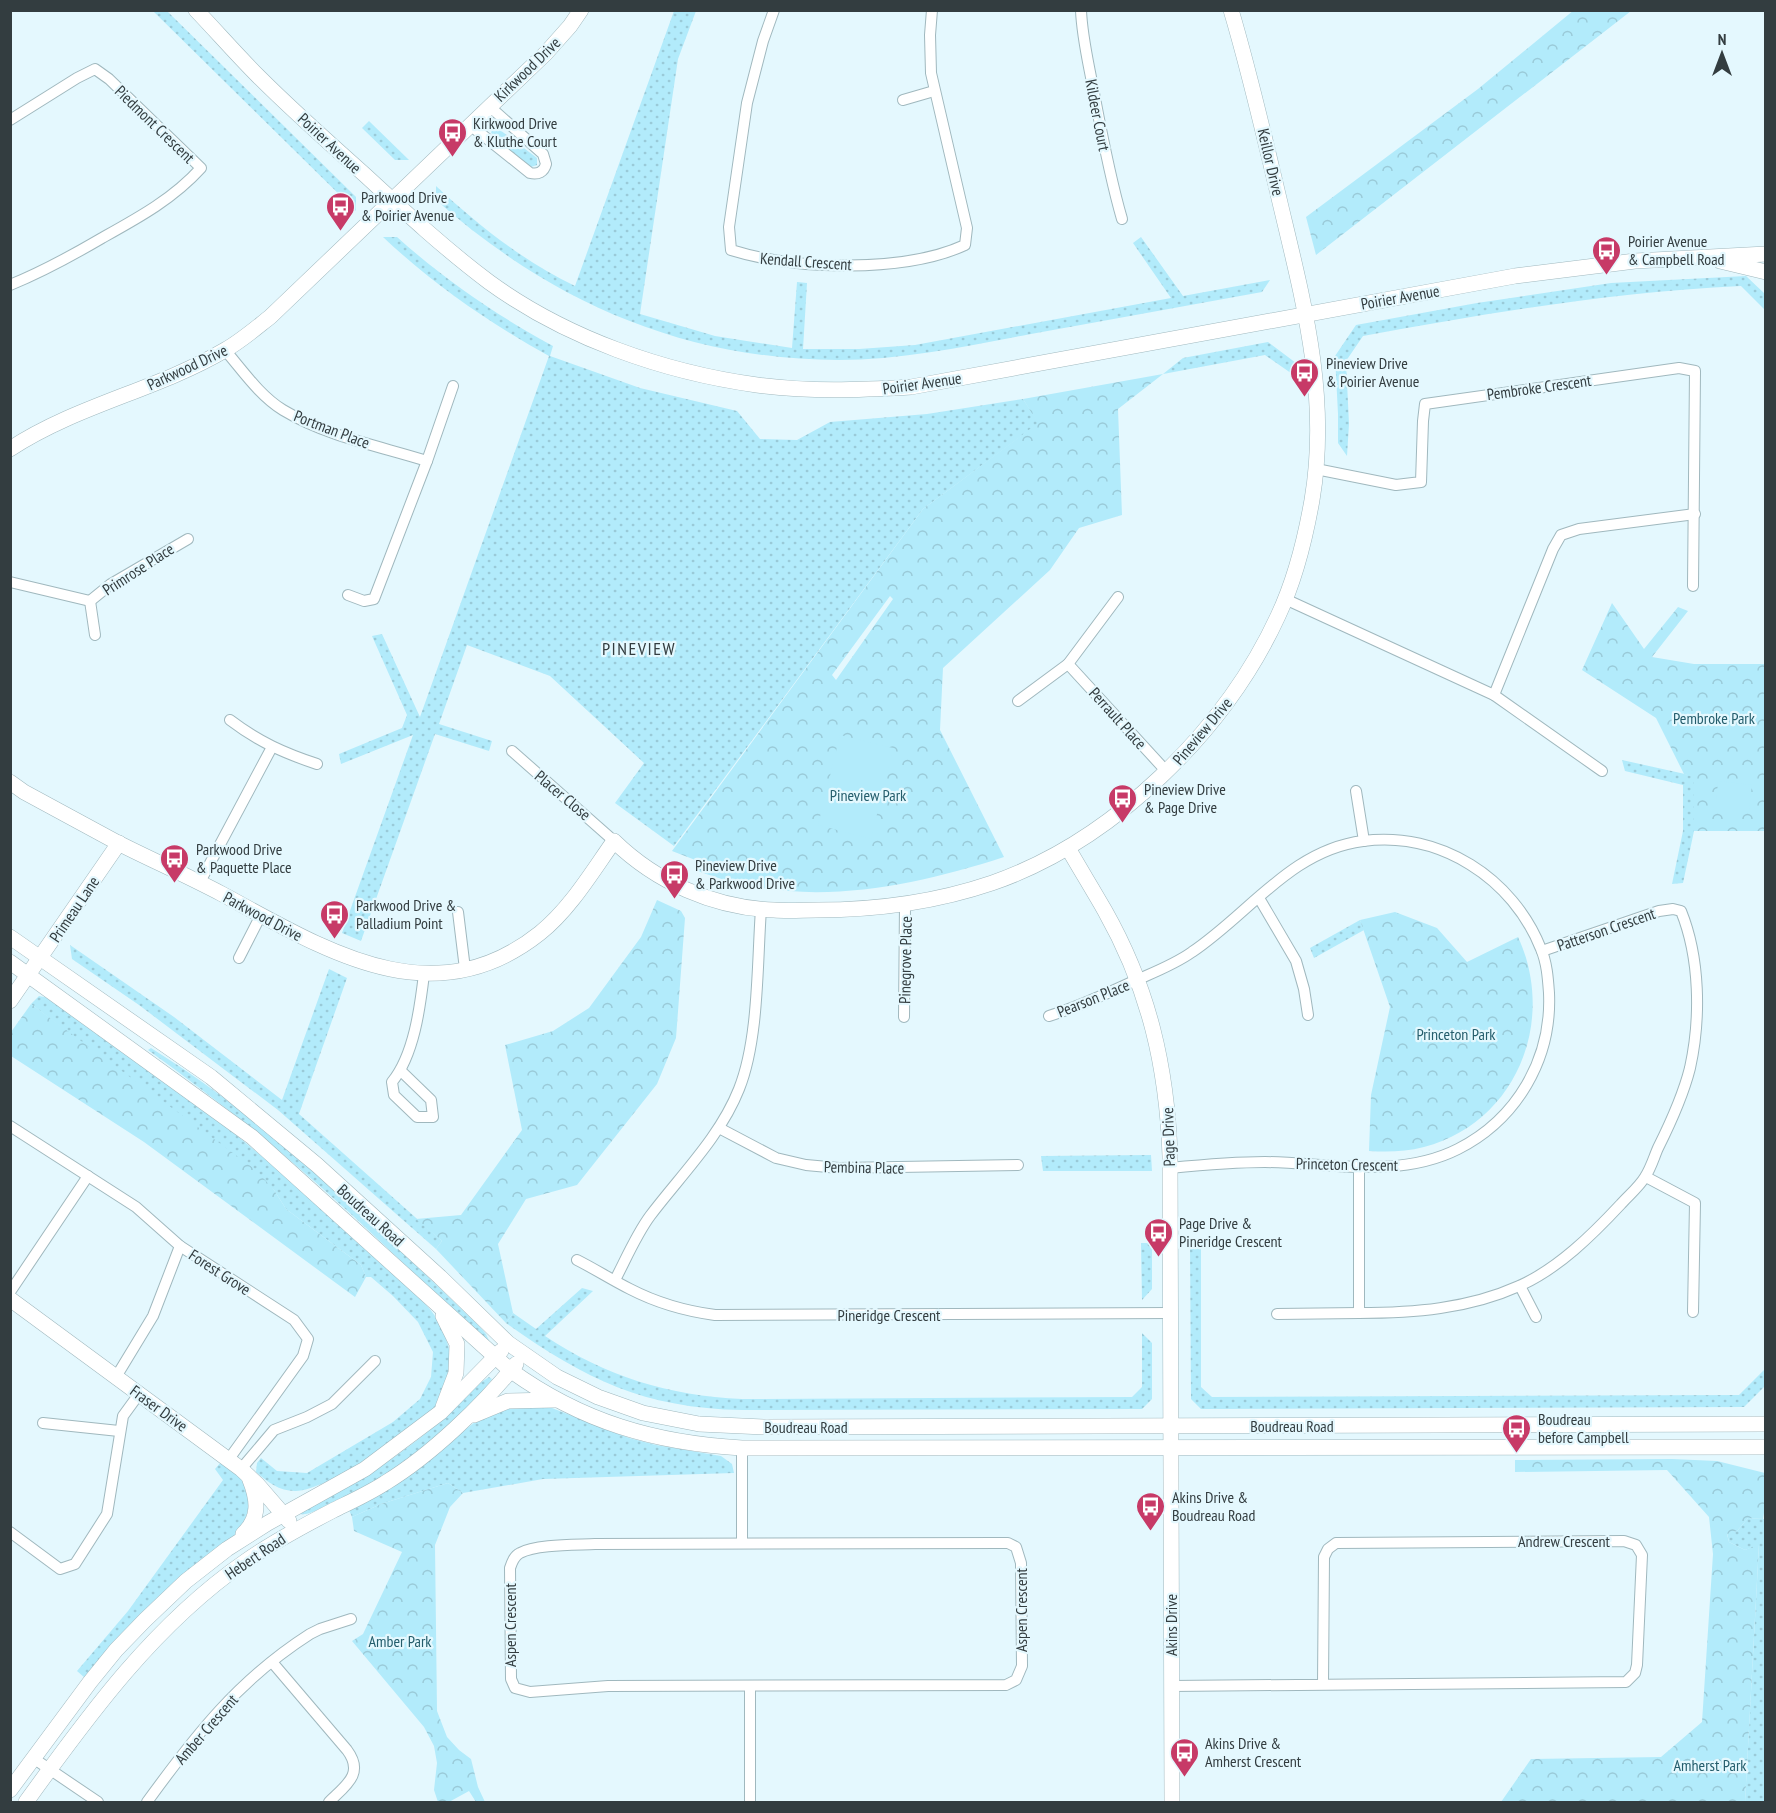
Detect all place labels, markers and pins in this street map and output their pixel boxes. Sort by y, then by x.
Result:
place label: Kirkwood Drive & Kluthe Court [473,113,557,151]
bus stop icon: Kirkwood Drive & Kluthe Court [436,116,468,158]
place label: Parkwood Drive & Poirier Avenue [361,187,454,225]
bus stop icon: Parkwood Drive & Poirier Avenue [324,190,356,232]
place label: Poirier Avenue & Campbell Road [1628,231,1725,269]
bus stop icon: Poirier Avenue & Campbell Road [1591,234,1623,276]
place label: Pineview Drive & Poirier Avenue [1326,353,1419,391]
bus stop icon: Pineview Drive & Poirier Avenue [1289,356,1321,398]
place label: Pineview Drive & Page Drive [1144,779,1226,817]
bus stop icon: Pineview Drive & Page Drive [1107,782,1139,824]
place label: Parkwood Drive & Paquette Place [196,839,292,877]
bus stop icon: Parkwood Drive & Paquette Place [159,842,191,884]
place label: Pineview Drive & Parkwood Drive [695,855,795,893]
bus stop icon: Pineview Drive & Parkwood Drive [658,858,690,900]
place label: Parkwood Drive & Palladium Point [356,895,456,933]
bus stop icon: Parkwood Drive & Palladium Point [319,898,351,940]
place label: Page Drive & Pineridge Crescent [1179,1213,1283,1251]
bus stop icon: Page Drive & Pineridge Crescent [1142,1216,1174,1258]
place label: Boudreau before Campbell [1538,1409,1629,1447]
bus stop icon: Boudreau before Campbell [1501,1412,1533,1454]
place label: Akins Drive & Boudreau Road [1172,1487,1255,1525]
bus stop icon: Akins Drive & Boudreau Road [1135,1490,1167,1532]
place label: Akins Drive & Amherst Crescent [1205,1733,1302,1771]
bus stop icon: Akins Drive & Amherst Crescent [1168,1736,1200,1778]

